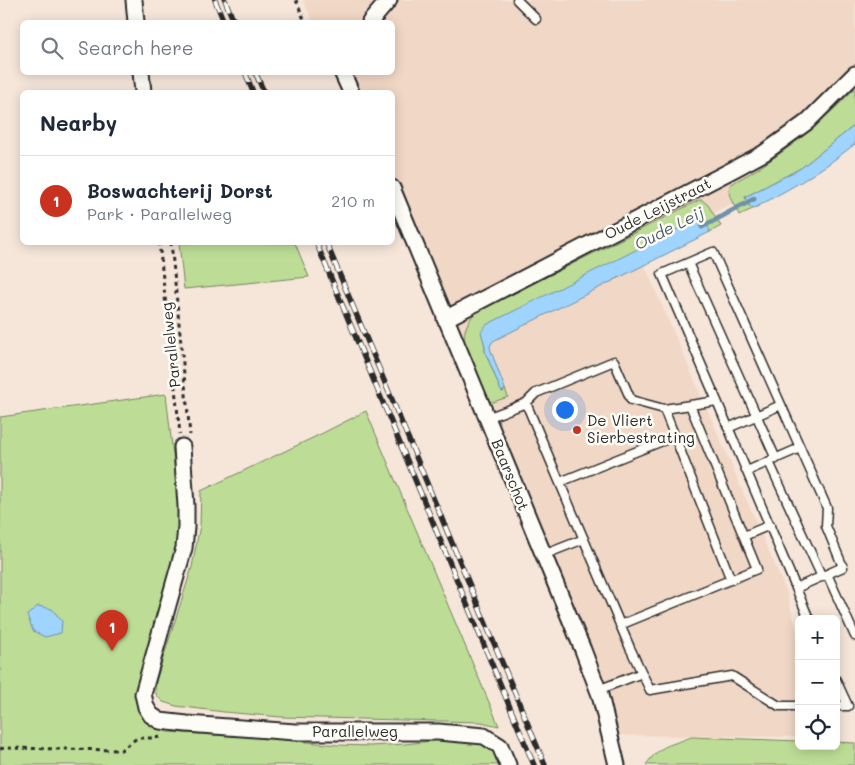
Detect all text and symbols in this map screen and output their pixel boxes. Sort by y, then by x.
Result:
search box [20,20,395,75]
icon: search [38,34,66,62]
text: Search here [78,35,194,60]
text: Nearby [40,109,117,136]
street label: Oude Leijstraat [602,174,714,244]
text: Boswachterij Dorst [87,178,273,203]
text: 1 [52,190,60,211]
text: 210 m [331,190,375,211]
water label: Oude Leij [631,202,707,254]
text: Park · Parallelweg [87,203,232,224]
street label: Parallelweg [156,301,184,389]
your location [552,397,578,423]
place label: De Vliert Sierbestrating [587,410,695,447]
marker: De Vliert Sierbestrating [571,424,583,436]
street label: Baarschot [487,436,534,513]
pin: 1 [96,610,128,651]
map controls [795,615,840,750]
button: + [795,615,840,660]
button: − [795,660,840,705]
button: locate [795,705,840,750]
street label: Parallelweg [312,721,398,741]

